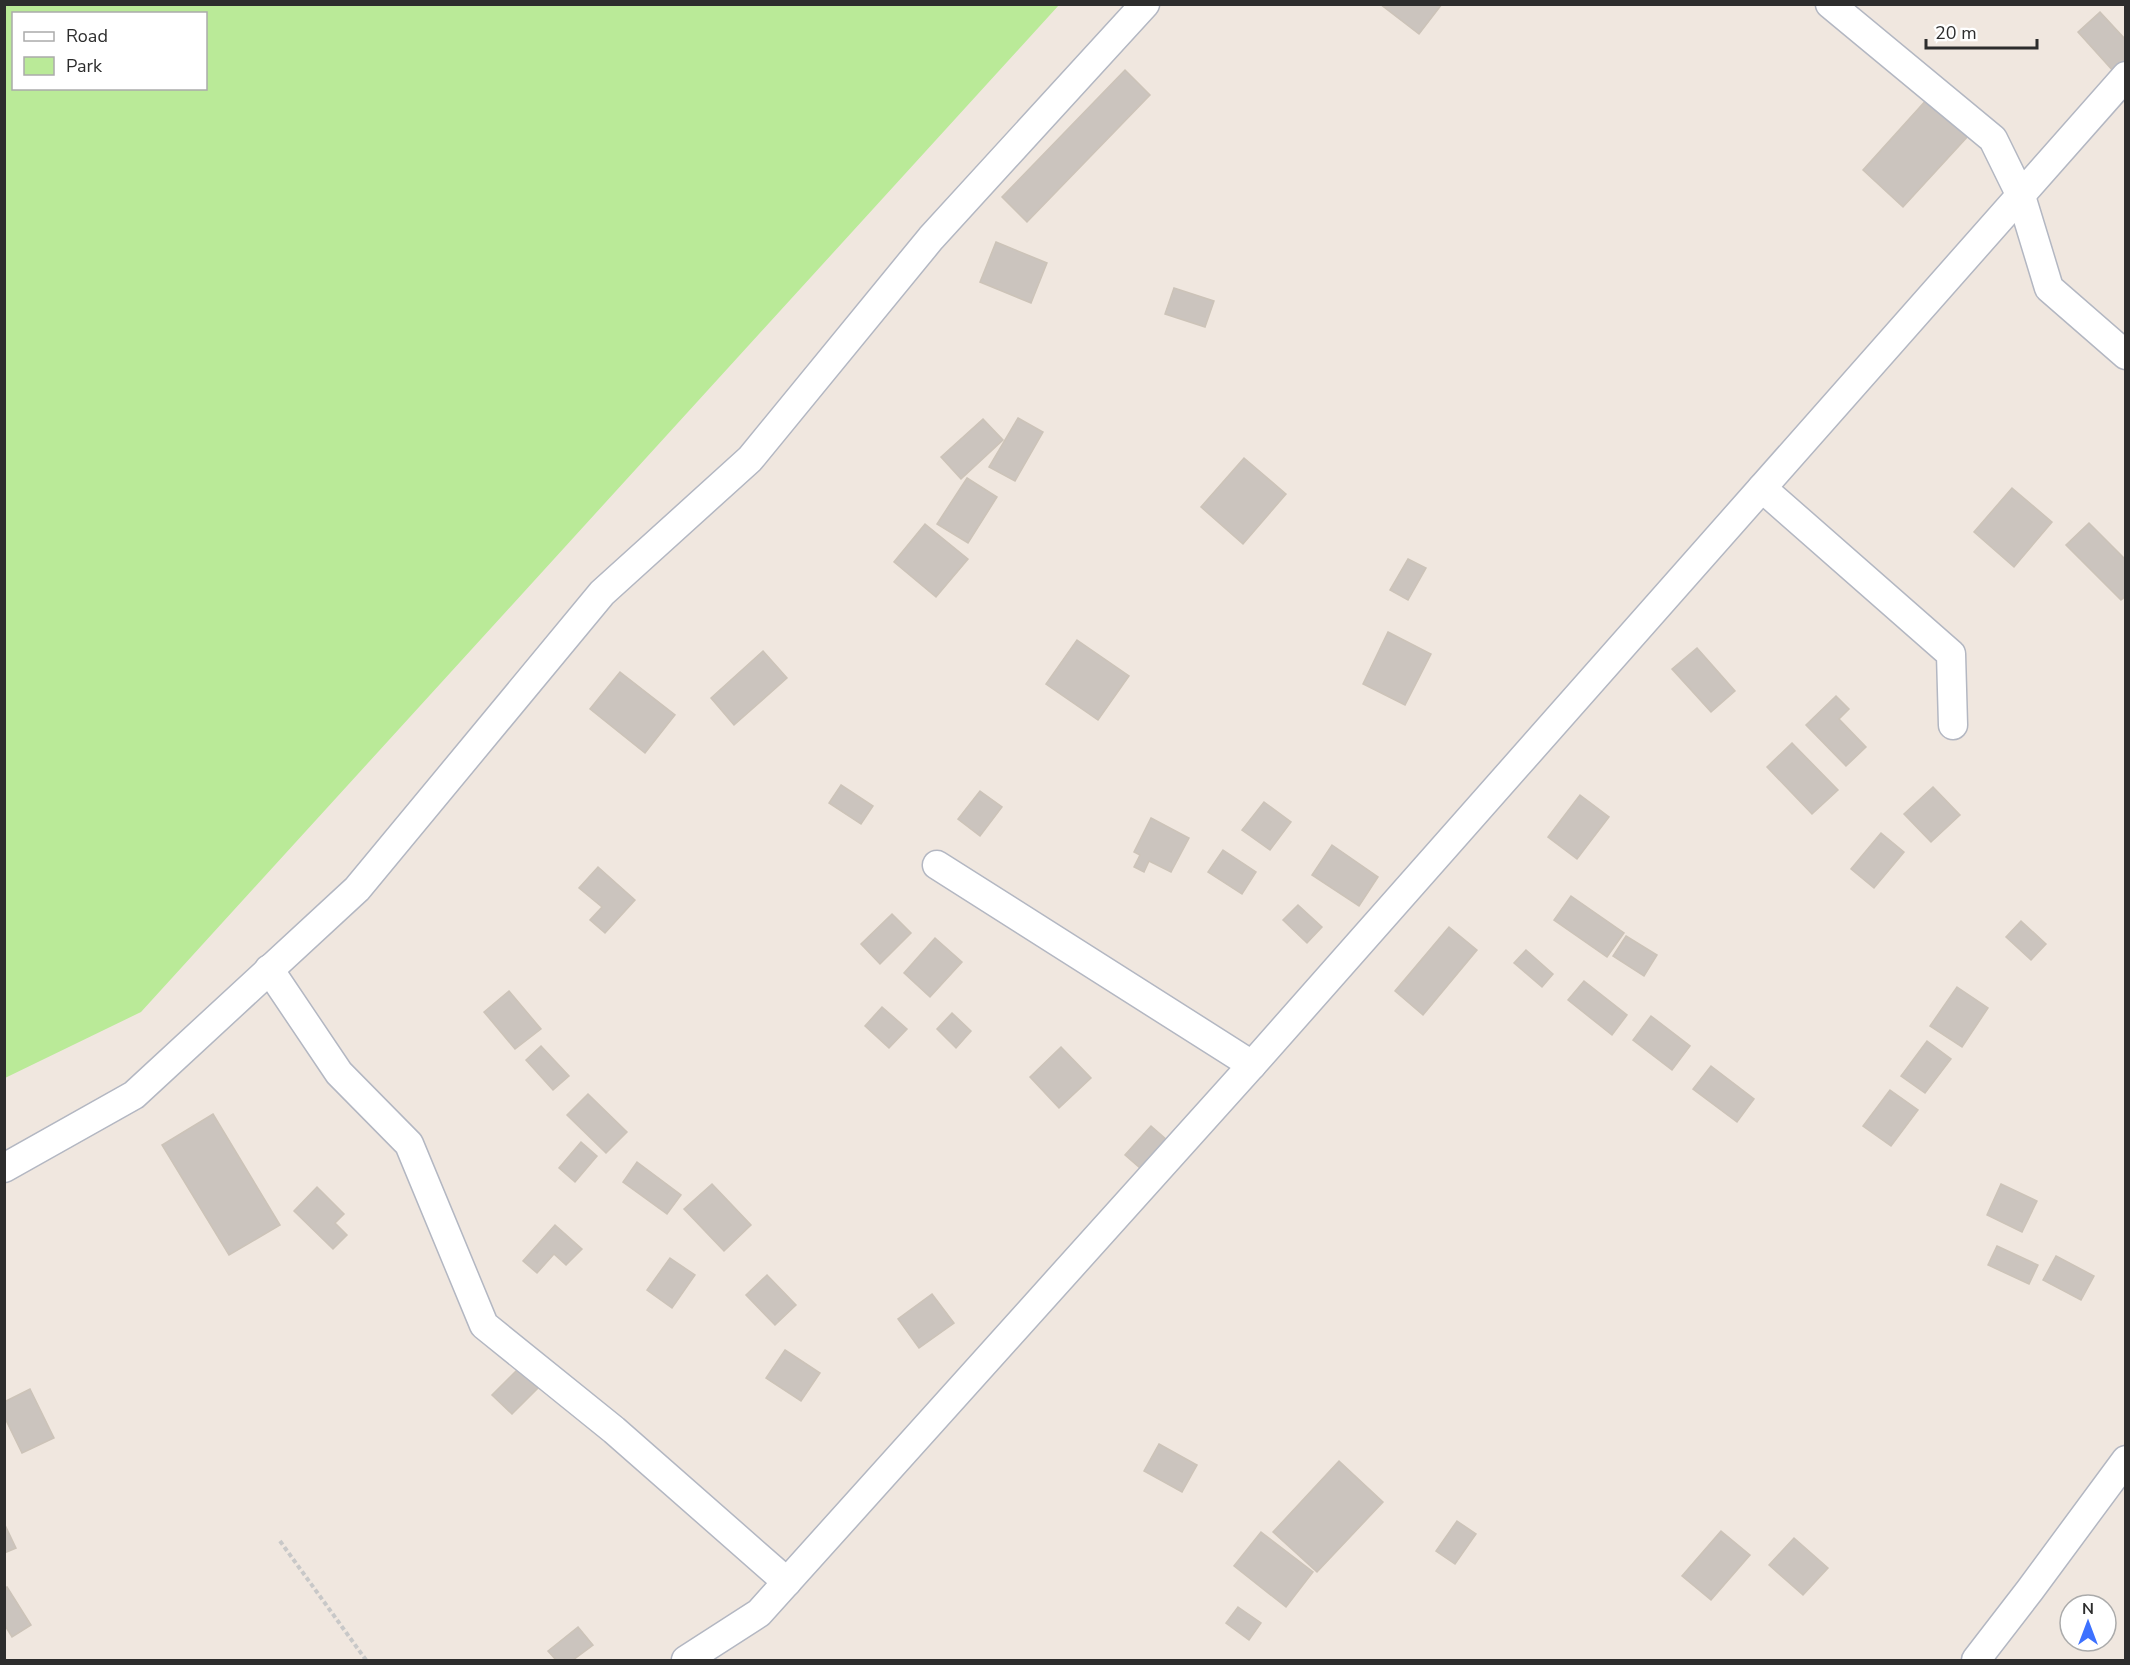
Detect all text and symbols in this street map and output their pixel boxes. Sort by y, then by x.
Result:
legend [12,12,207,90]
scale bar [1926,12,2037,50]
text: 20 m [1935,21,1977,45]
text: Road [66,24,108,48]
text: Park [66,54,103,78]
north arrow [2058,1593,2118,1653]
text: N [2082,1598,2094,1620]

